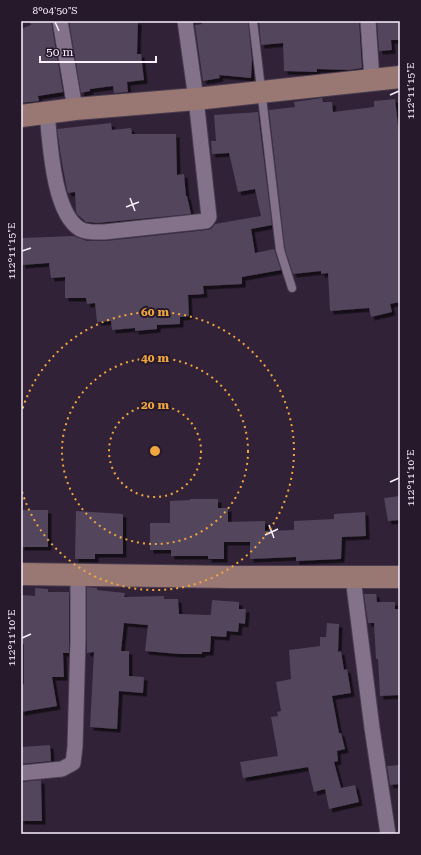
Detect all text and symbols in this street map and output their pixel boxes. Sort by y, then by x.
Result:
text: 8°04'50"S [32,5,78,16]
scale bar [40,38,156,64]
text: 50 m [46,45,73,59]
text: 112°11'15"E [405,63,416,119]
text: 112°11'15"E [6,223,17,279]
text: 60 m [141,305,169,319]
text: 40 m [141,351,169,365]
text: 20 m [141,398,169,412]
centre of rings [148,444,162,458]
text: 112°11'10"E [405,450,416,506]
text: 112°11'10"E [6,610,17,666]

